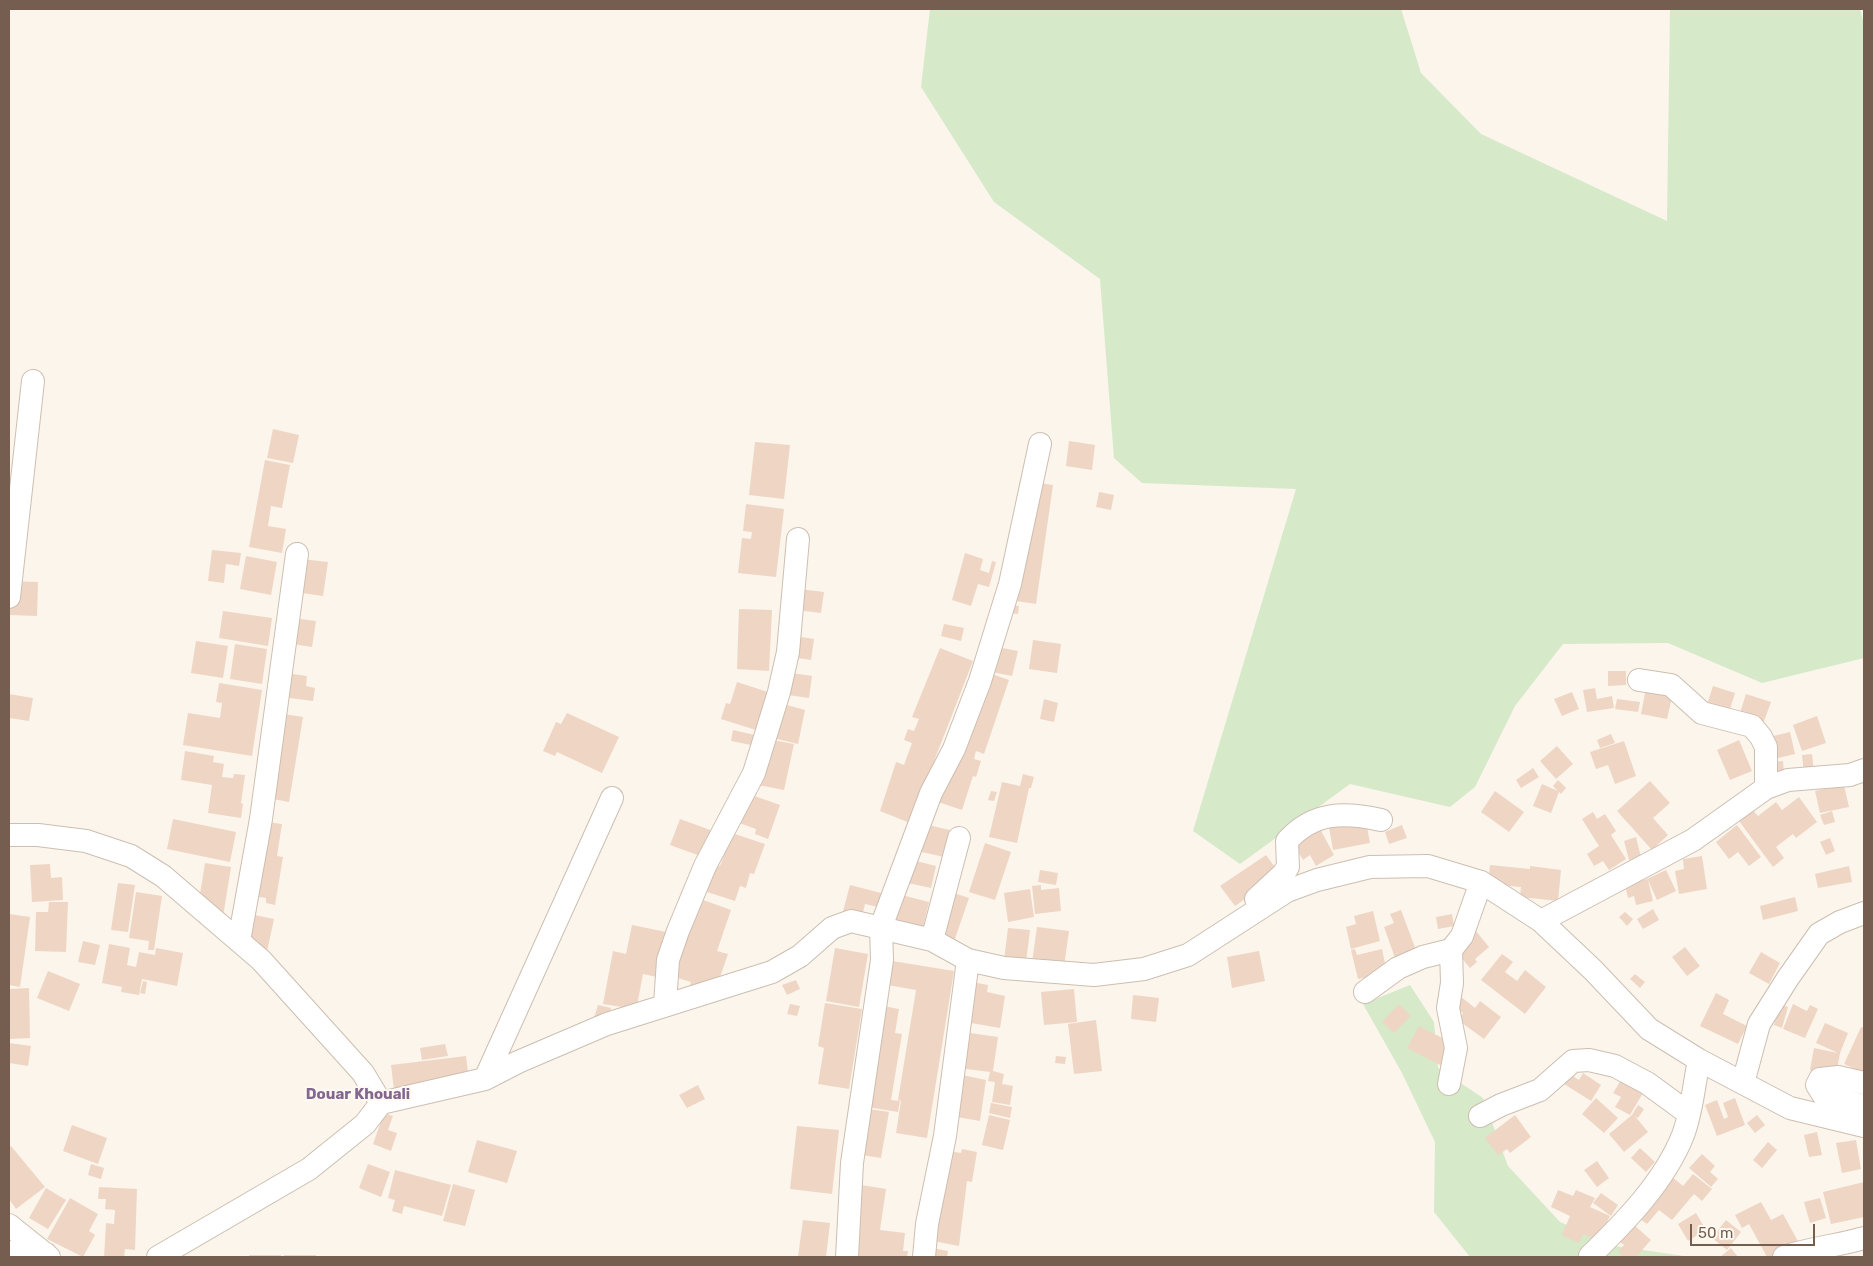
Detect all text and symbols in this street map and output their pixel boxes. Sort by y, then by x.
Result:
district label: Douar Khouali [306,1086,410,1104]
scale bar [1693,1214,1818,1246]
text: 50 m [1698,1224,1733,1242]

